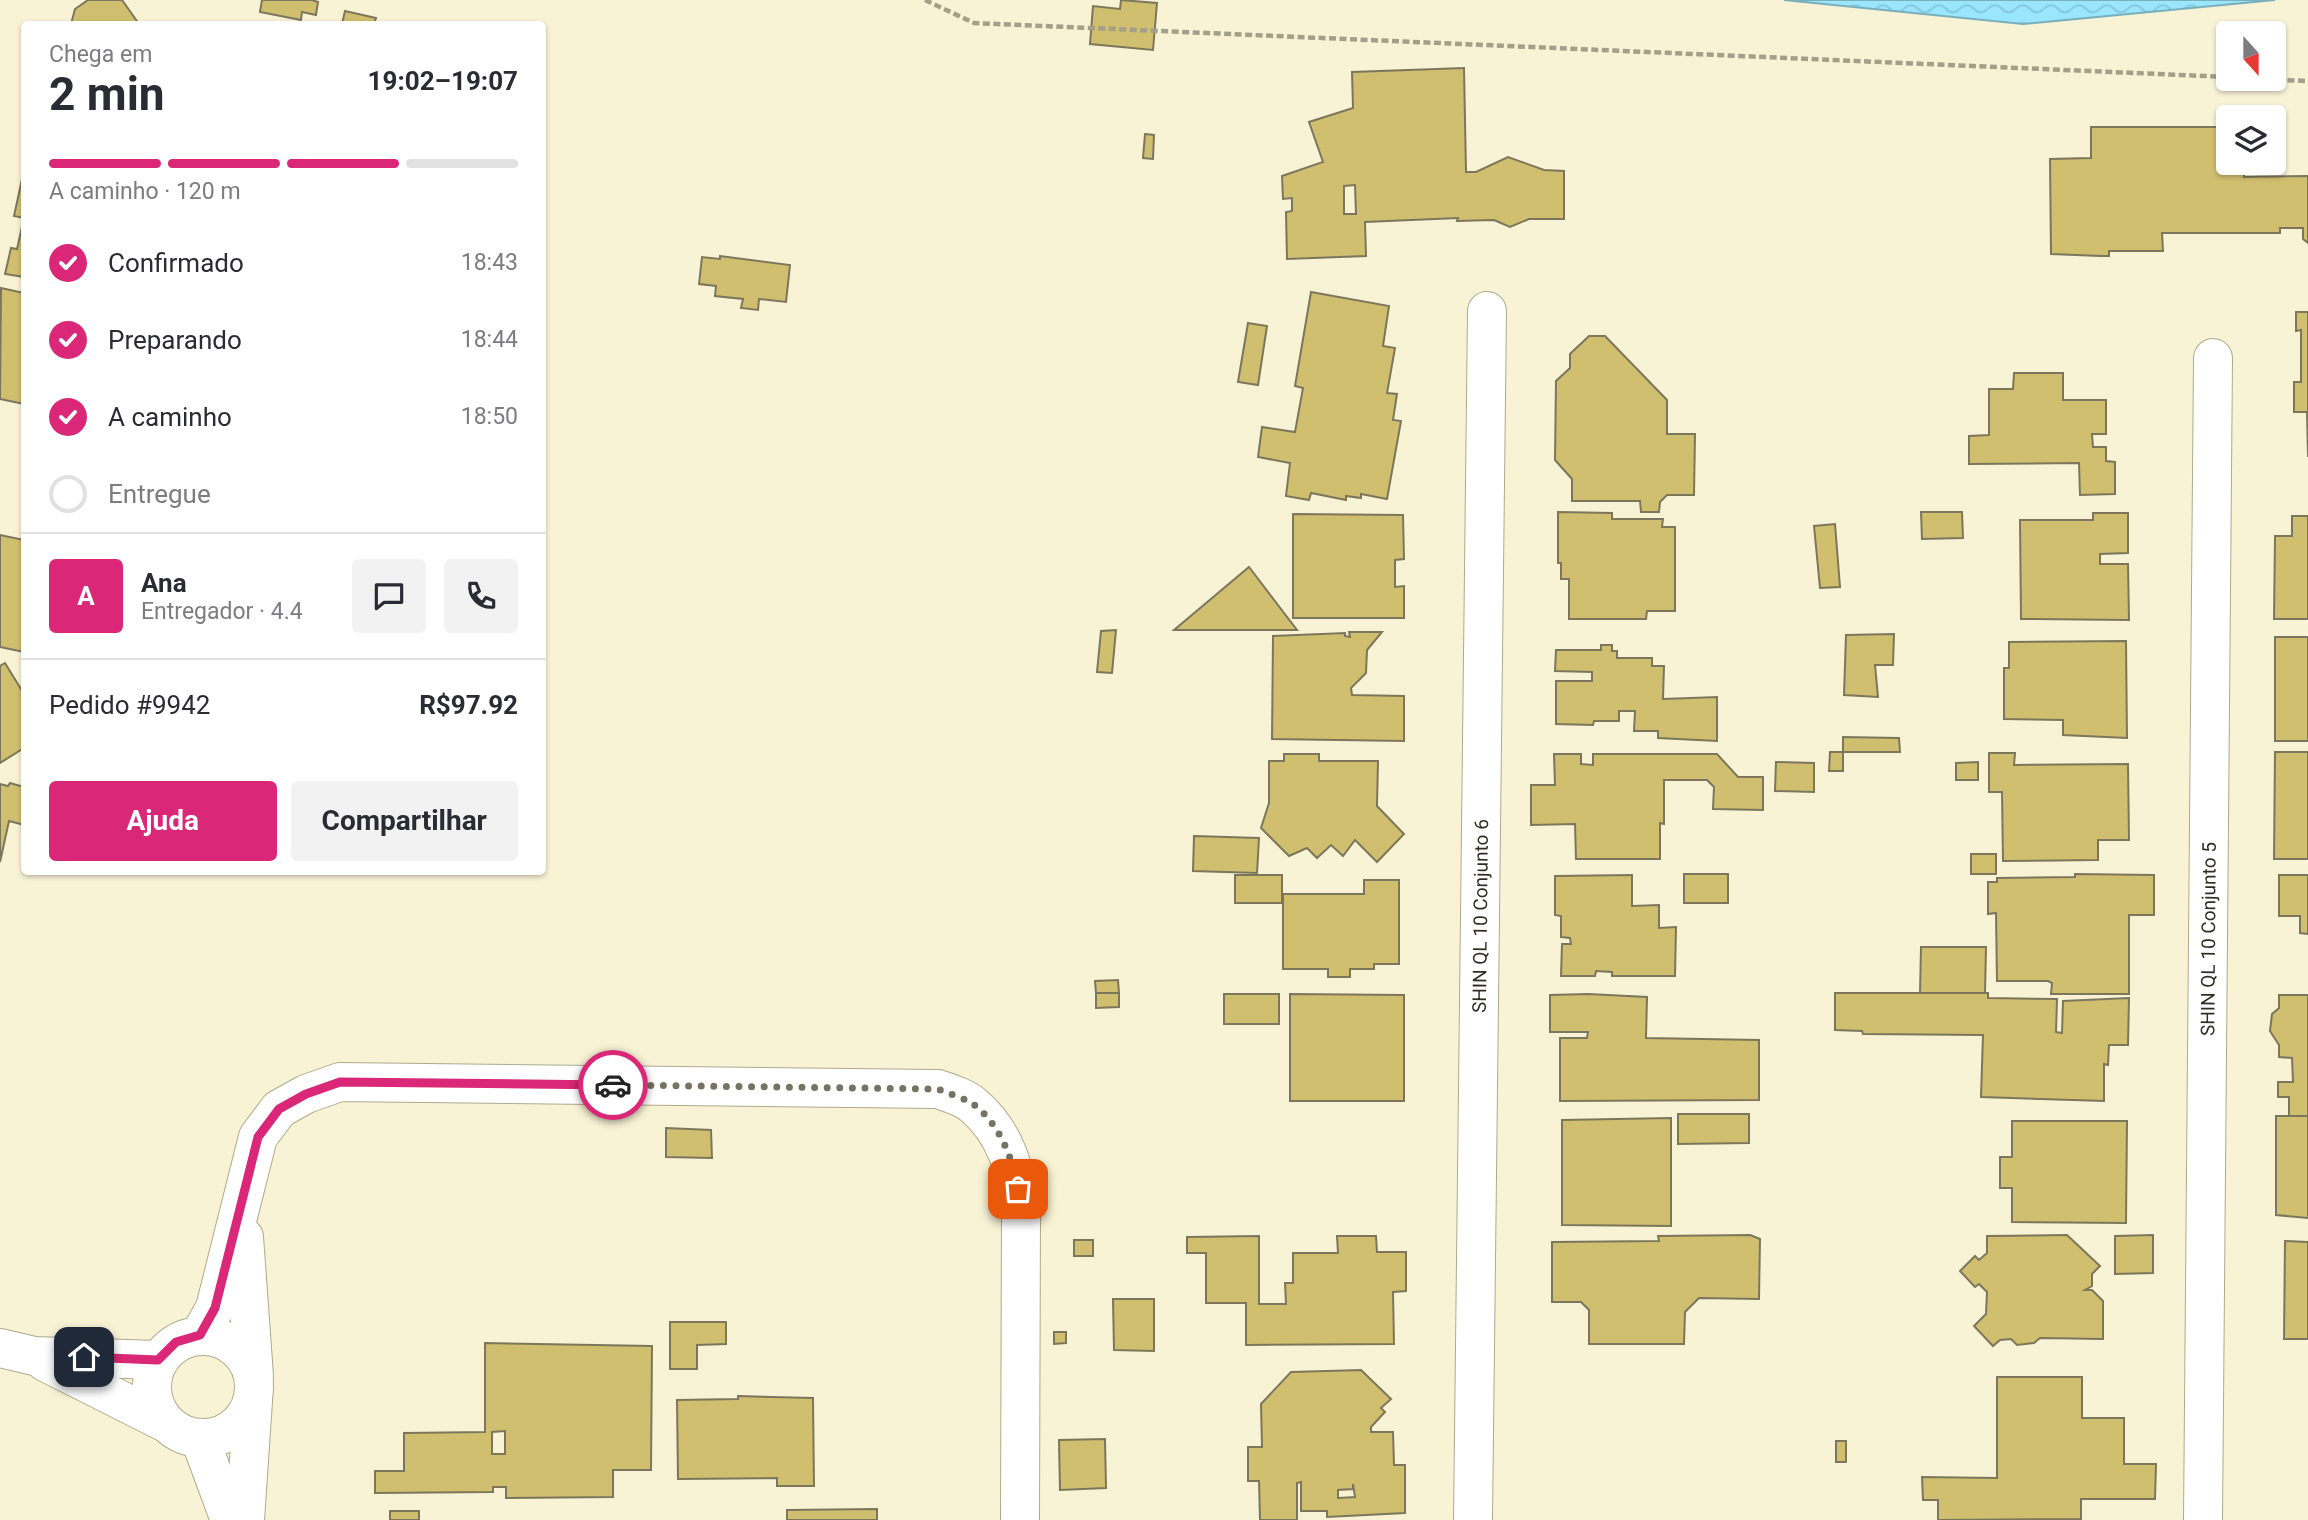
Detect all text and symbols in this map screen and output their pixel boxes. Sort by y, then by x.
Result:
north arrow [2216,21,2286,91]
map controls [2216,21,2286,175]
text: Chega em [49,41,152,68]
text: 19:02–19:07 [368,66,518,96]
text: 2 min [49,67,165,121]
button: layers [2216,105,2286,175]
text: A caminho · 120 m [49,178,241,205]
icon: check [49,244,87,282]
text: Confirmado [108,248,244,278]
text: 18:43 [461,249,518,276]
icon: check [49,321,87,359]
text: Preparando [108,325,242,355]
text: 18:44 [461,326,518,353]
icon: check [49,398,87,436]
text: A caminho [108,402,232,432]
text: 18:50 [461,403,518,430]
text: Entregue [108,479,211,509]
button: chat [352,559,426,633]
button: phone [444,559,518,633]
text: Ana [141,568,187,598]
text: A [77,581,95,611]
text: Entregador · 4.4 [141,598,303,625]
text: Pedido #9942 [49,690,210,720]
text: R$97.92 [419,690,518,720]
button: Ajuda [49,781,277,861]
button: Compartilhar [291,781,518,861]
street label: SHIN QL 10 Conjunto 6 [1467,819,1493,1013]
street label: SHIN QL 10 Conjunto 5 [2196,842,2220,1036]
courier [578,1050,648,1120]
icon: car [594,1066,632,1104]
pin [988,1159,1048,1219]
icon: bag [999,1170,1037,1208]
pin [54,1327,114,1387]
icon: home [65,1338,103,1376]

